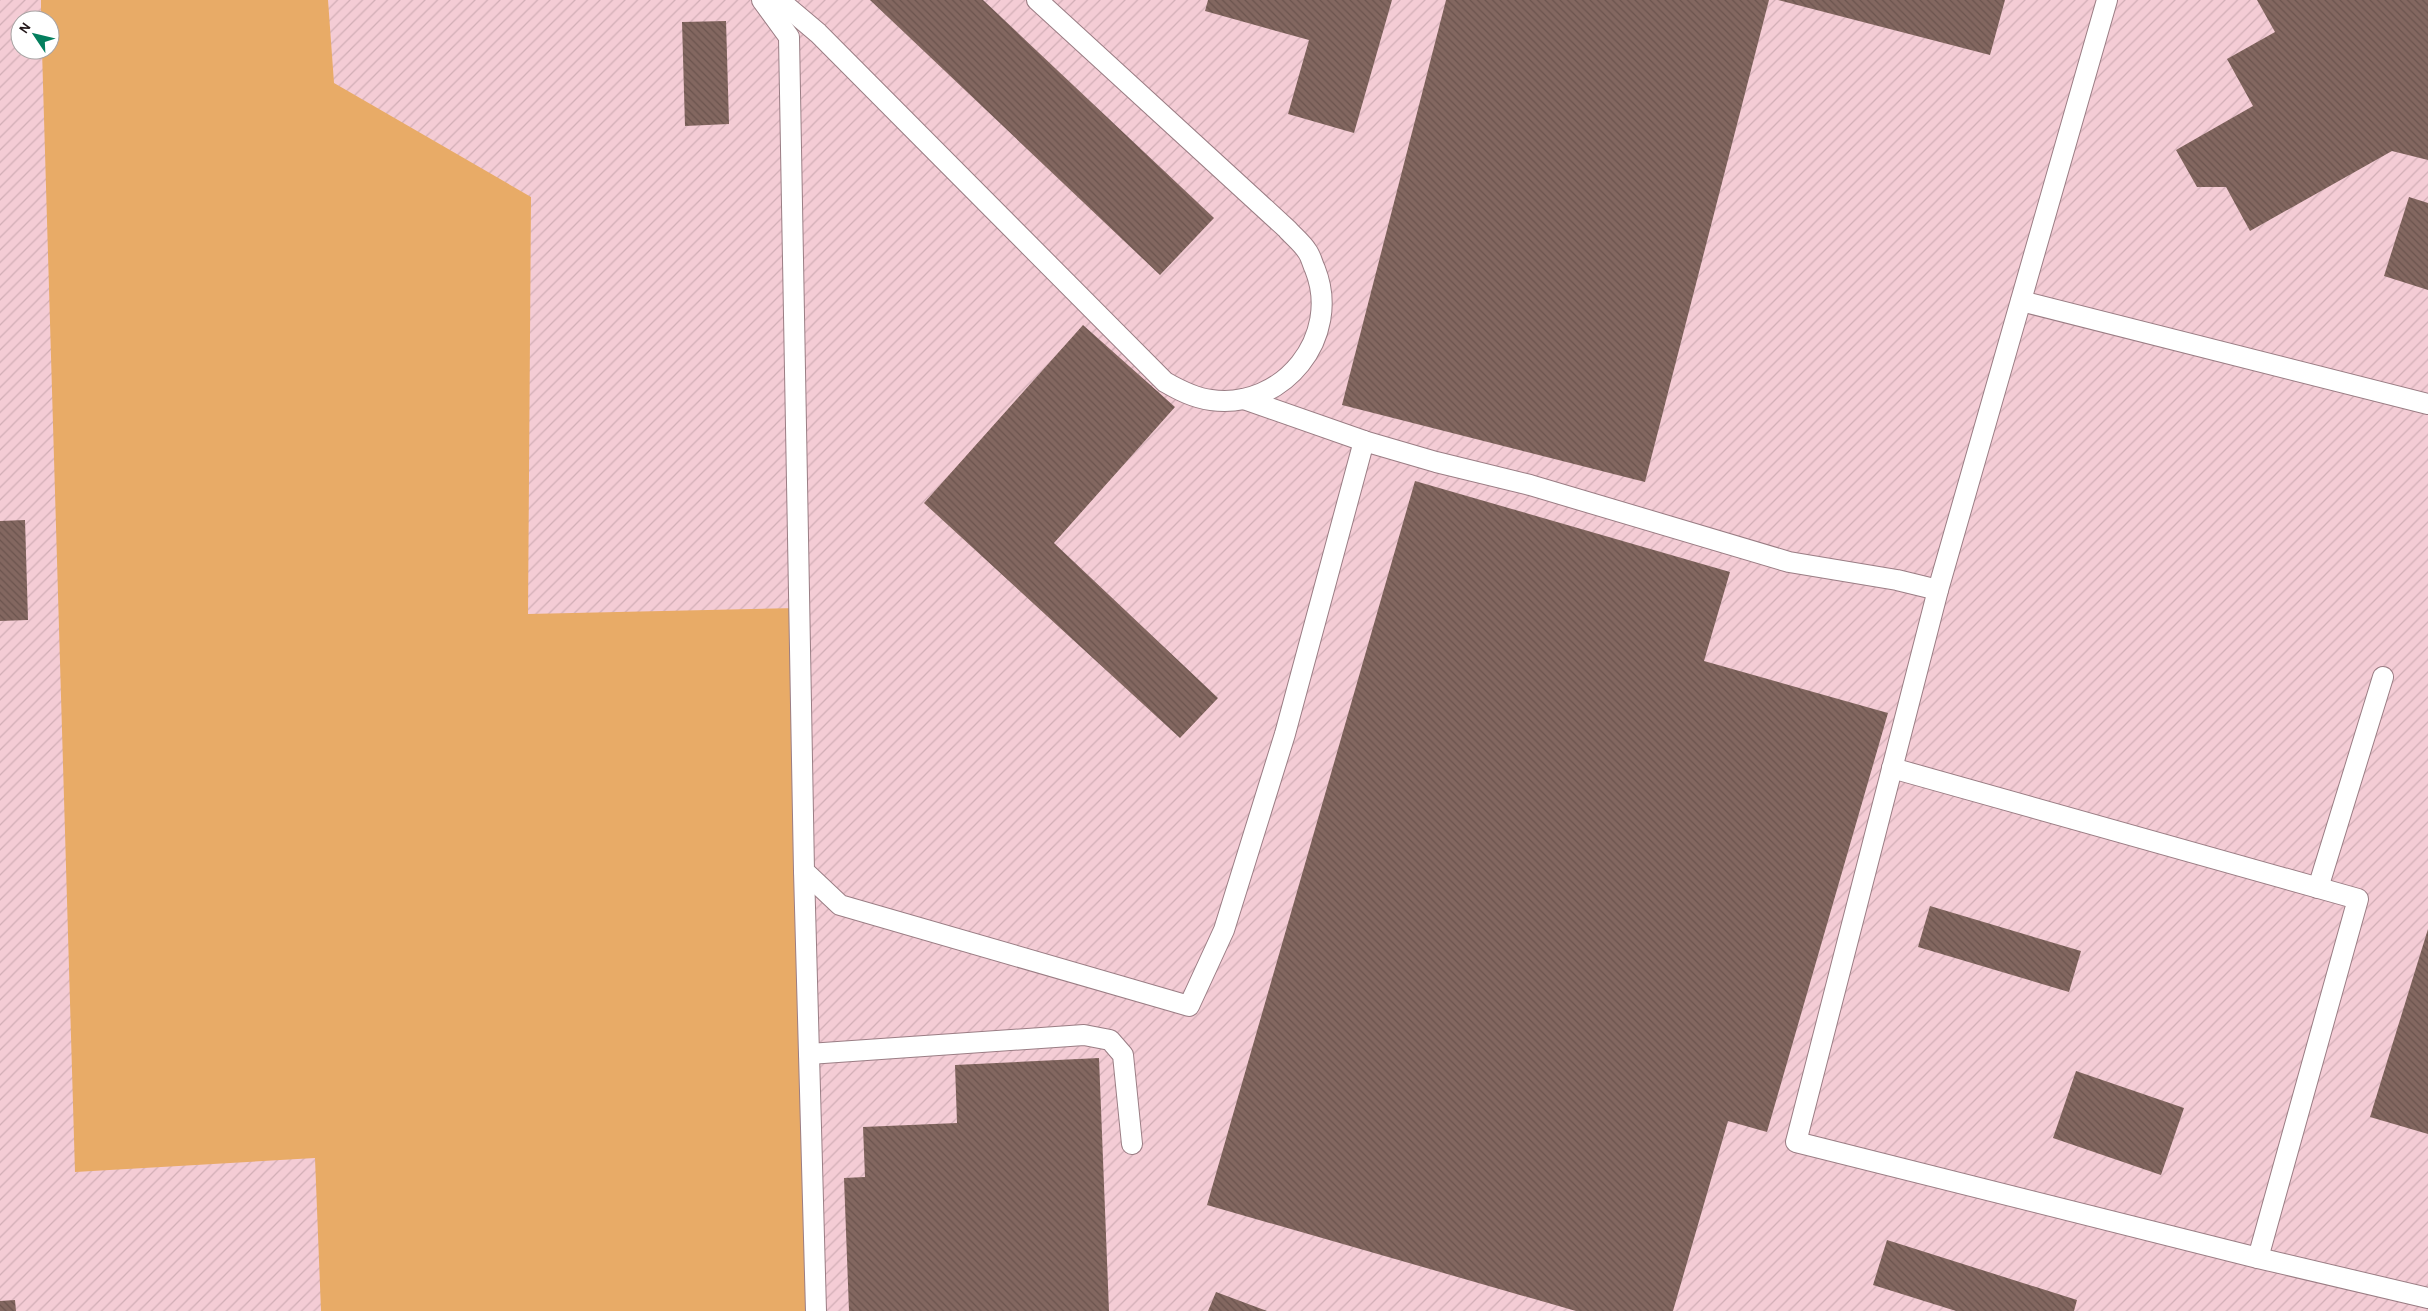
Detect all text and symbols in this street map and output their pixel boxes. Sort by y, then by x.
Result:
north arrow [10,10,60,60]
text: N [17,20,34,36]

